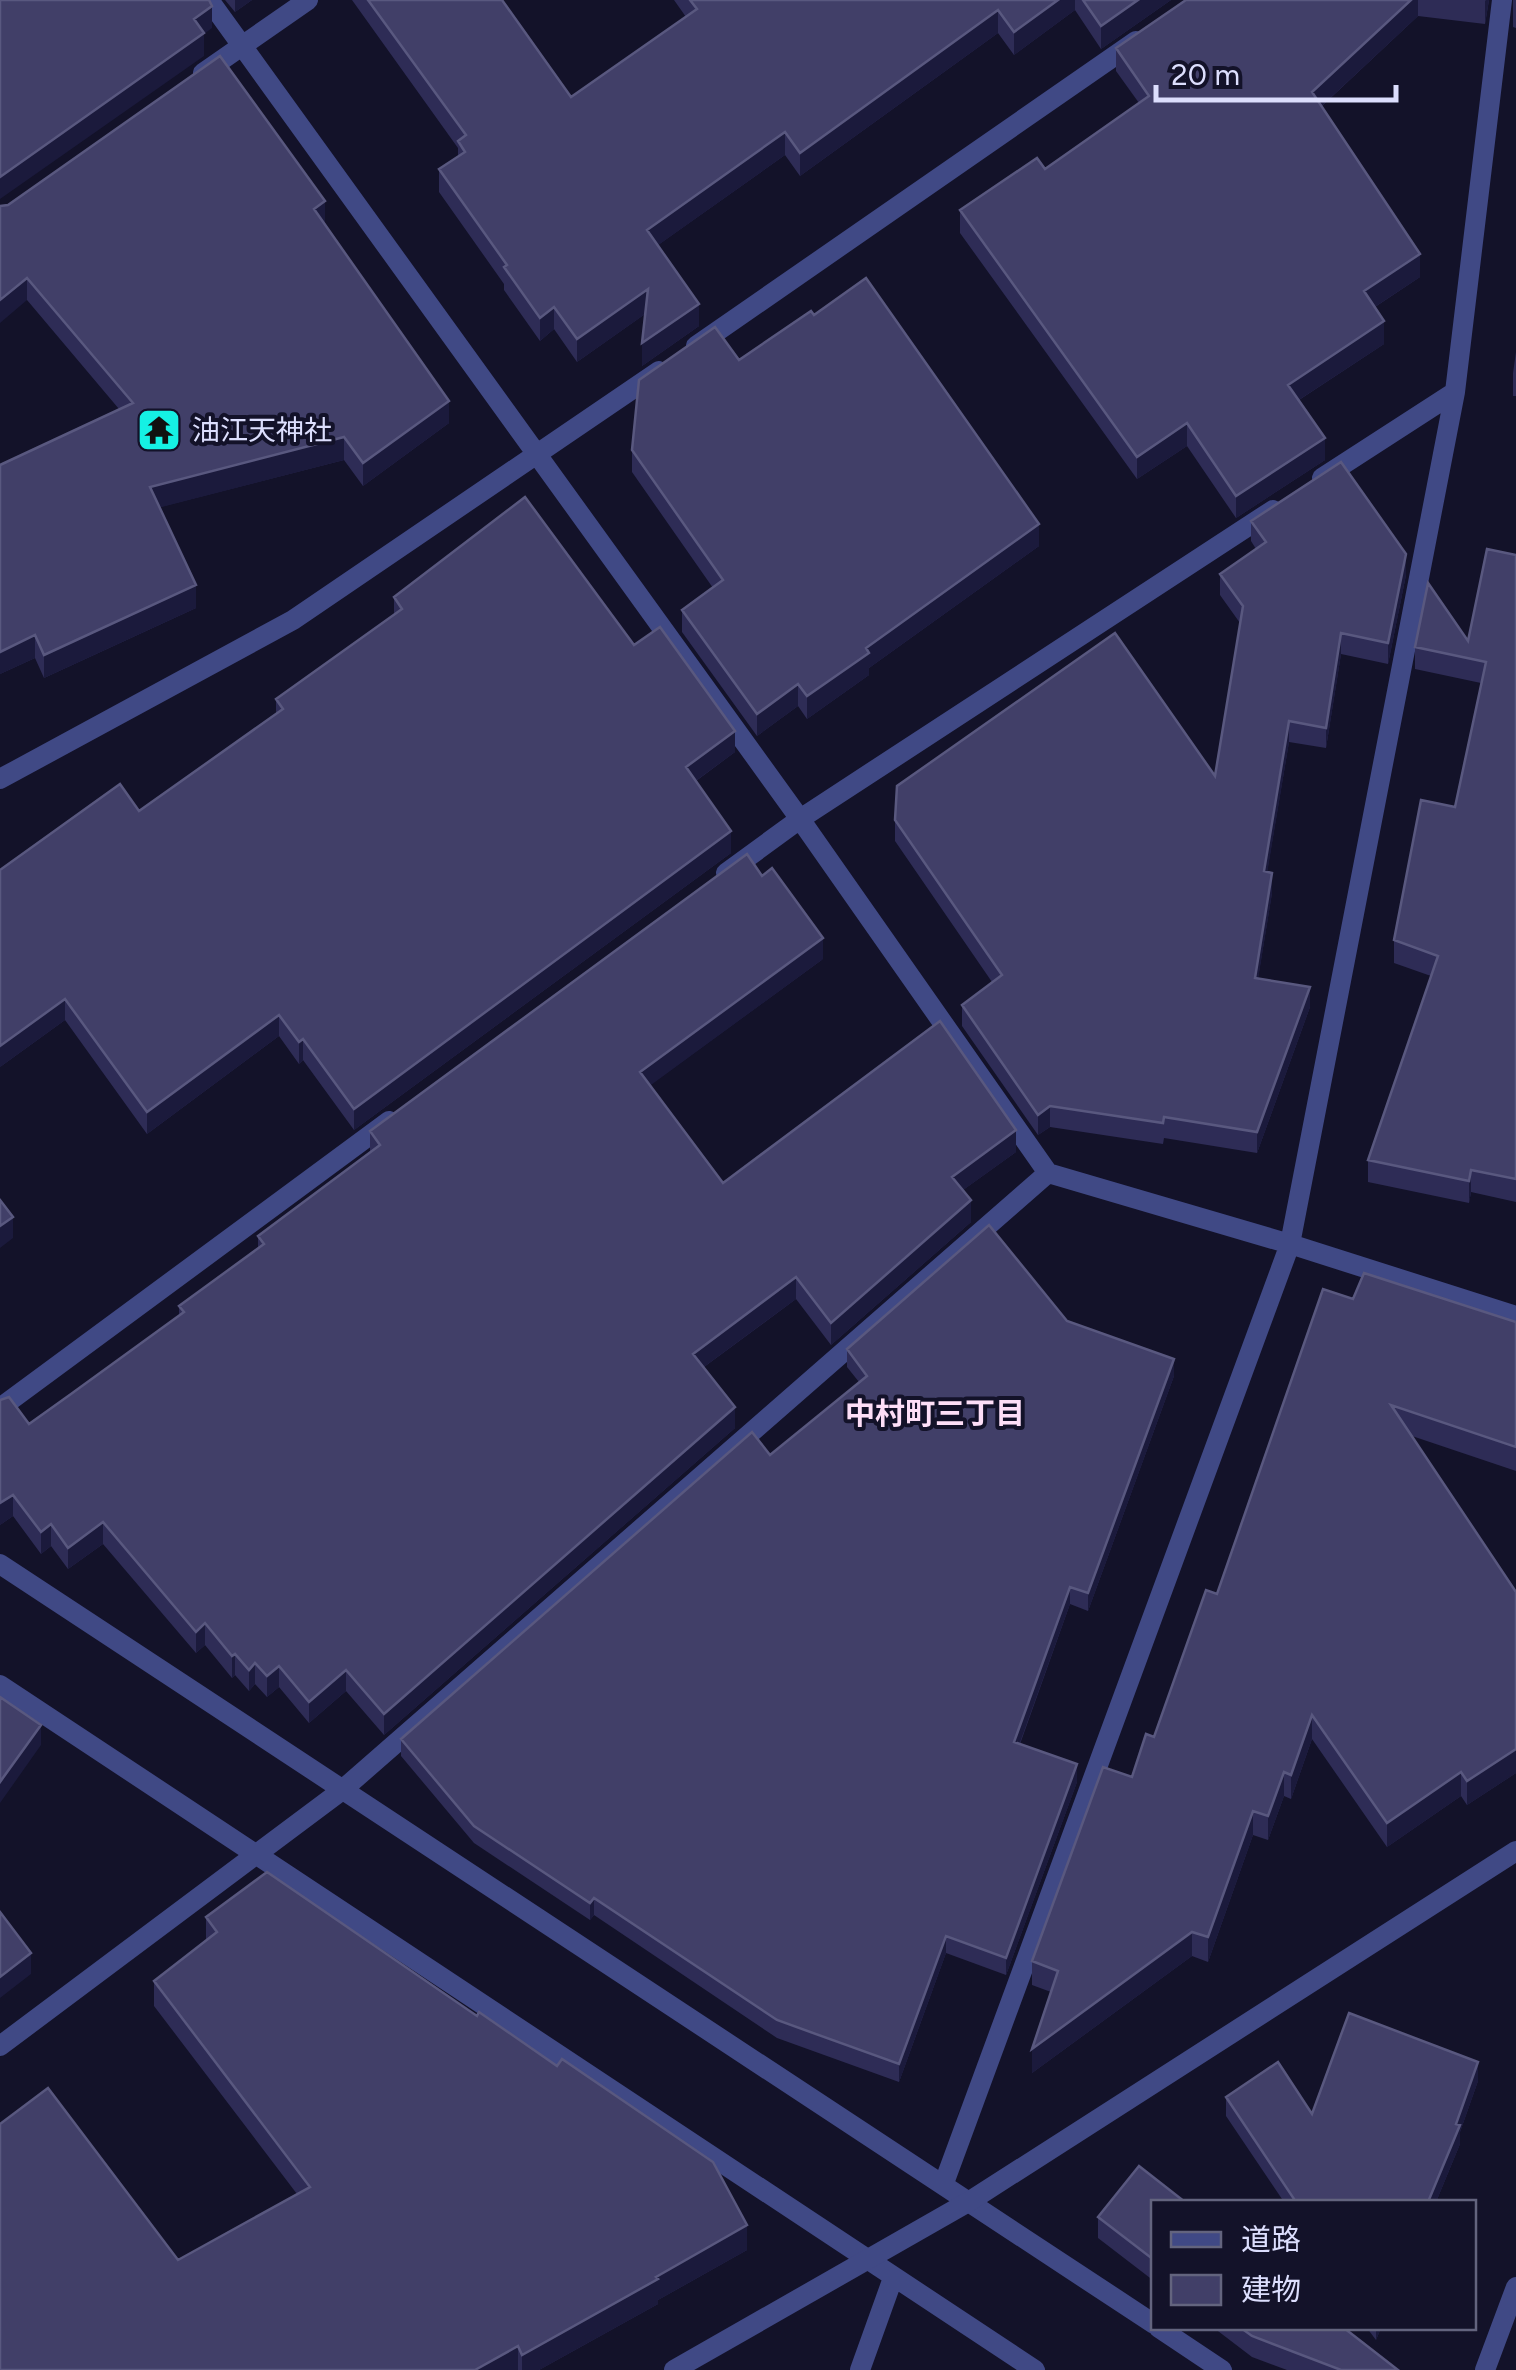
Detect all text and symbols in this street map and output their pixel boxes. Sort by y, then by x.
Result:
scale bar [1156,40,1396,102]
text: 20 m [1171,56,1240,93]
temple icon: 油江天神社 [136,407,182,453]
place label: 油江天神社 [192,413,332,447]
district label: 中村町三丁目 [845,1395,1025,1432]
legend [1151,2200,1476,2330]
text: 道路 [1241,2221,1301,2258]
text: 建物 [1241,2271,1301,2308]

